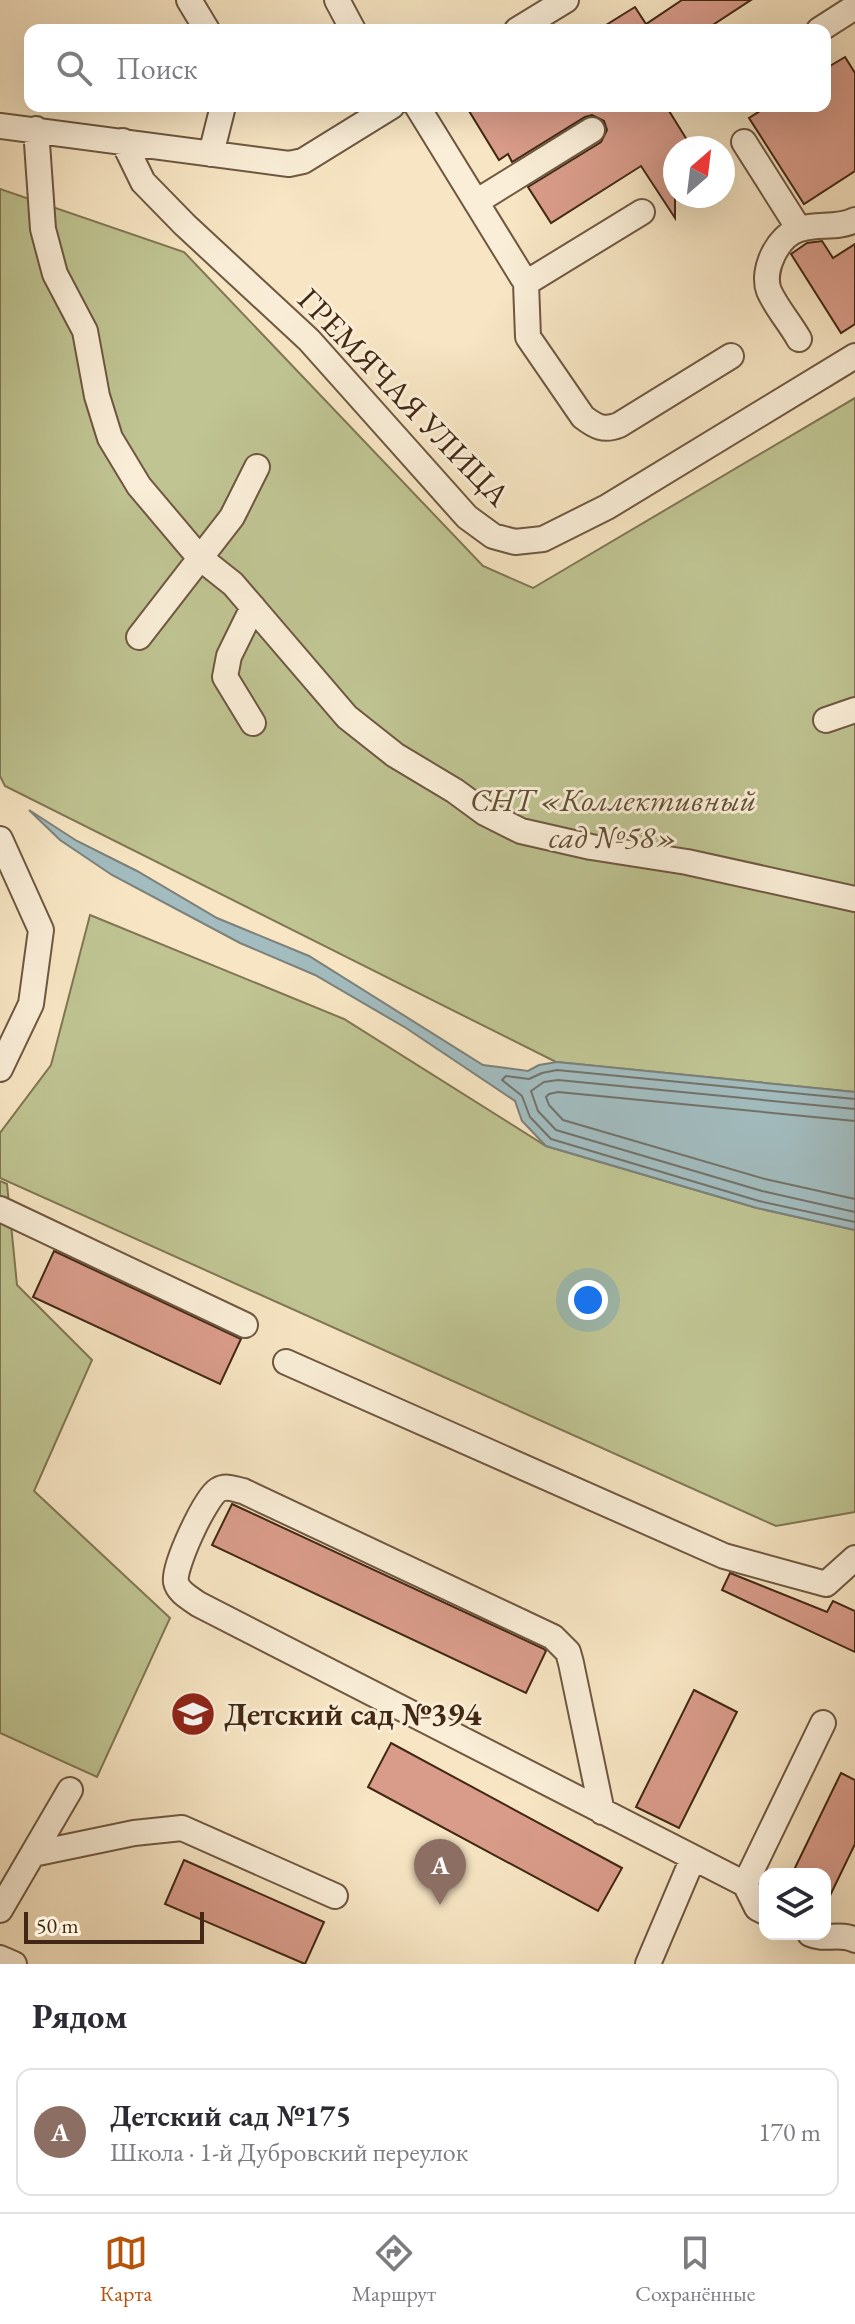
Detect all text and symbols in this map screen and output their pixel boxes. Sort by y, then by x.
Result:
search box [24,24,831,112]
icon: search [52,46,96,90]
text: Поиск [116,49,198,88]
north arrow [663,136,735,208]
street label: ГРЕМЯЧАЯ УЛИЦА [289,279,520,516]
park label: СНТ «Коллективный сад №58» [470,779,756,858]
your location [568,1280,608,1320]
school or university icon: Детский сад №394 [169,1690,217,1738]
place label: Детский сад №394 [224,1693,482,1735]
pin: A [414,1839,466,1905]
map controls [759,1868,831,1940]
button: layers [759,1868,831,1940]
scale bar [24,1908,204,1944]
text: 50 m [36,1911,79,1940]
text: Рядом [32,1994,127,2038]
text: Детский сад №175 [110,2096,351,2135]
text: A [51,2115,69,2149]
text: 170 m [758,2115,821,2149]
text: Школа · 1-й Дубровский переулок [110,2135,468,2169]
tab: Карта [100,2231,152,2308]
tab: Маршрут [352,2231,436,2308]
tab: Сохранённые [635,2231,755,2308]

